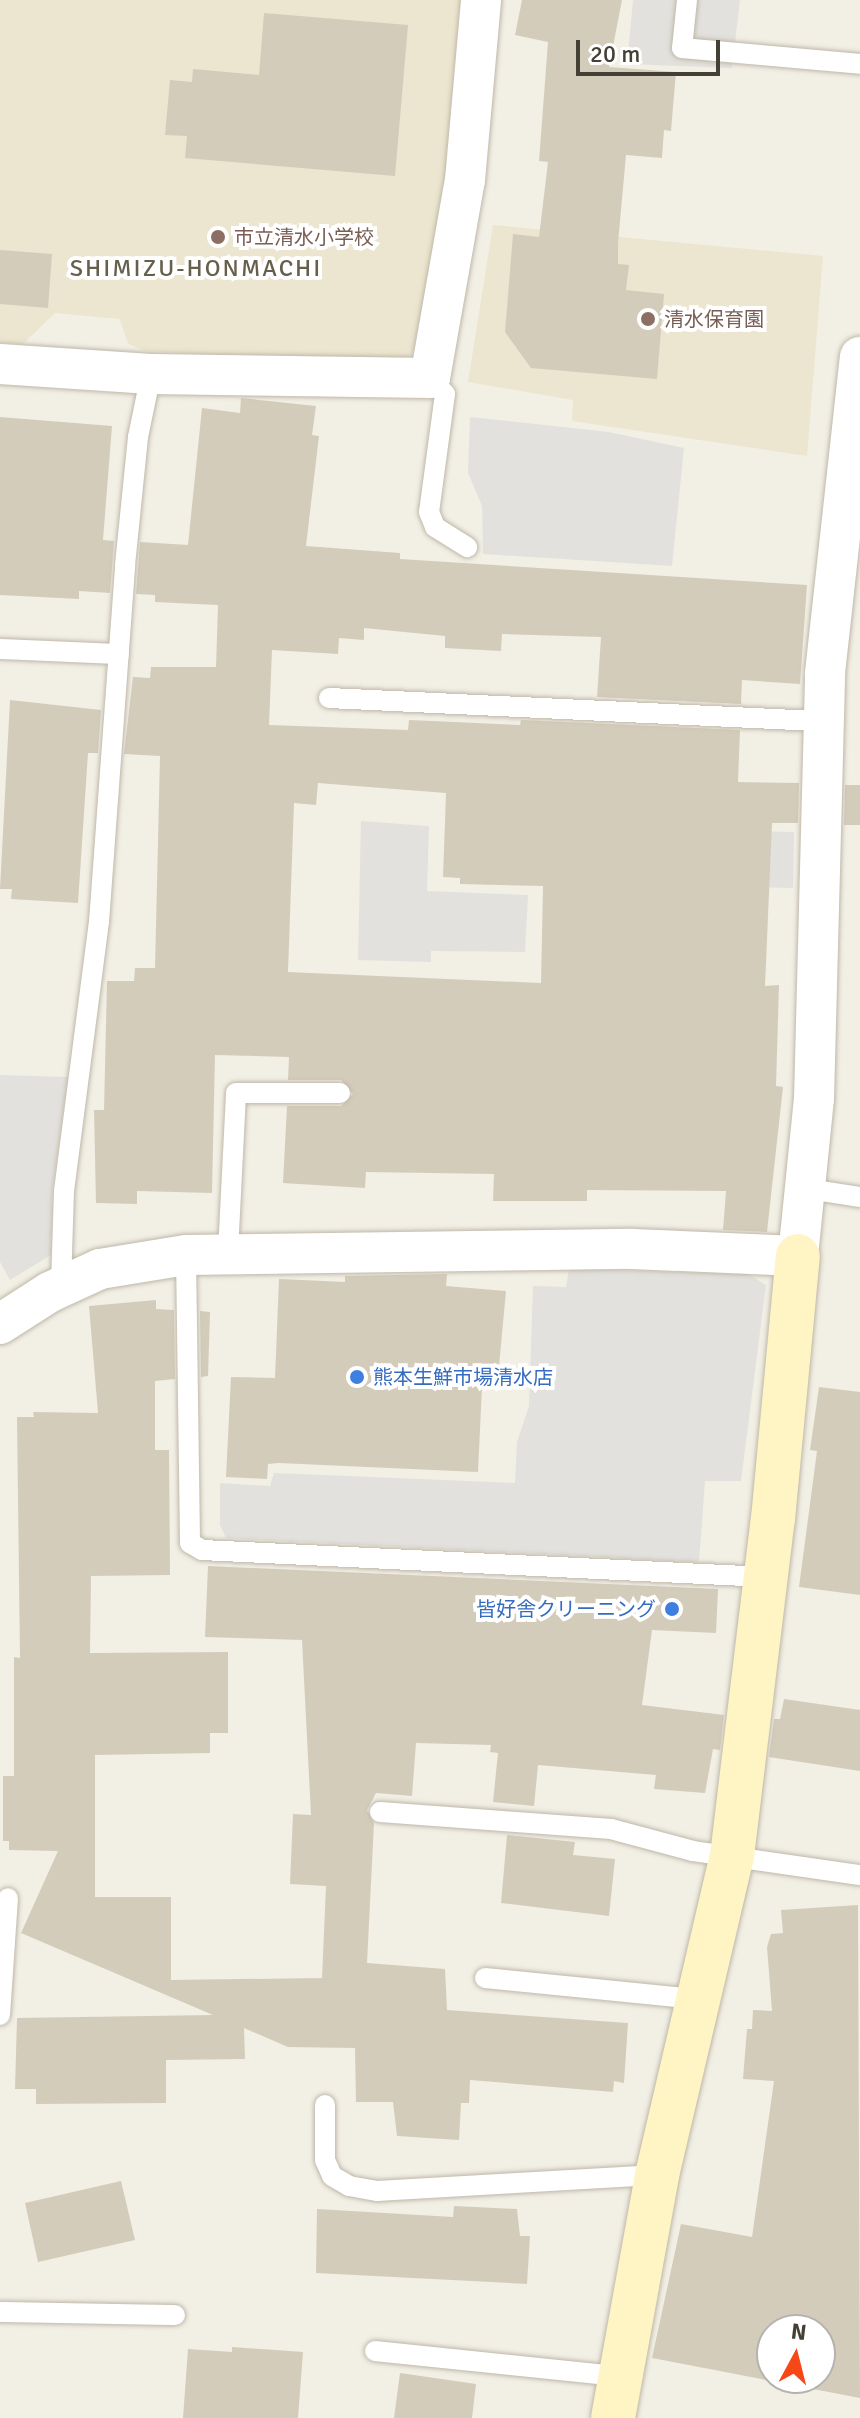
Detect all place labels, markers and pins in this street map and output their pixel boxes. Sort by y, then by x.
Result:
place label: 市立清水小学校 [234,225,374,249]
marker: 市立清水小学校 [209,228,227,246]
place label: 清水保育園 [664,307,764,331]
marker: 清水保育園 [639,310,657,328]
place label: 熊本生鮮市場清水店 [373,1365,553,1389]
marker: 熊本生鮮市場清水店 [348,1368,366,1386]
place label: 皆好舎クリーニング [476,1597,656,1621]
marker: 皆好舎クリーニング [663,1600,681,1618]

